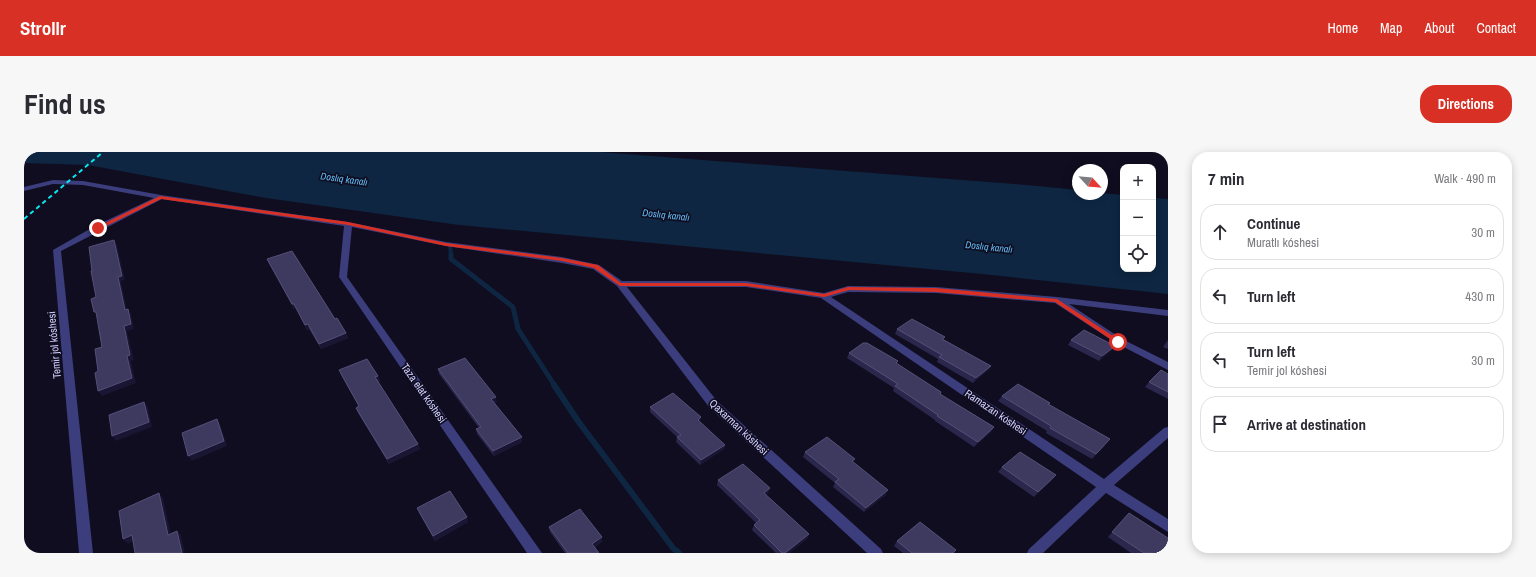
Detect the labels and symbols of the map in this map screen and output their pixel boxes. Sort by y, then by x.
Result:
north arrow [1072,164,1108,200]
water label: Doslıq kanalı [320,169,368,189]
water label: Doslıq kanalı [642,206,690,224]
route end [89,219,107,237]
water label: Doslıq kanalı [965,238,1013,256]
street label: Temir jol kóshesi [44,311,64,379]
route start [1109,333,1127,351]
street label: Taza elat kóshesi [398,360,450,426]
street label: Ramazan kóshesi [962,386,1030,438]
street label: Qaxarman kóshesi [707,396,771,458]

